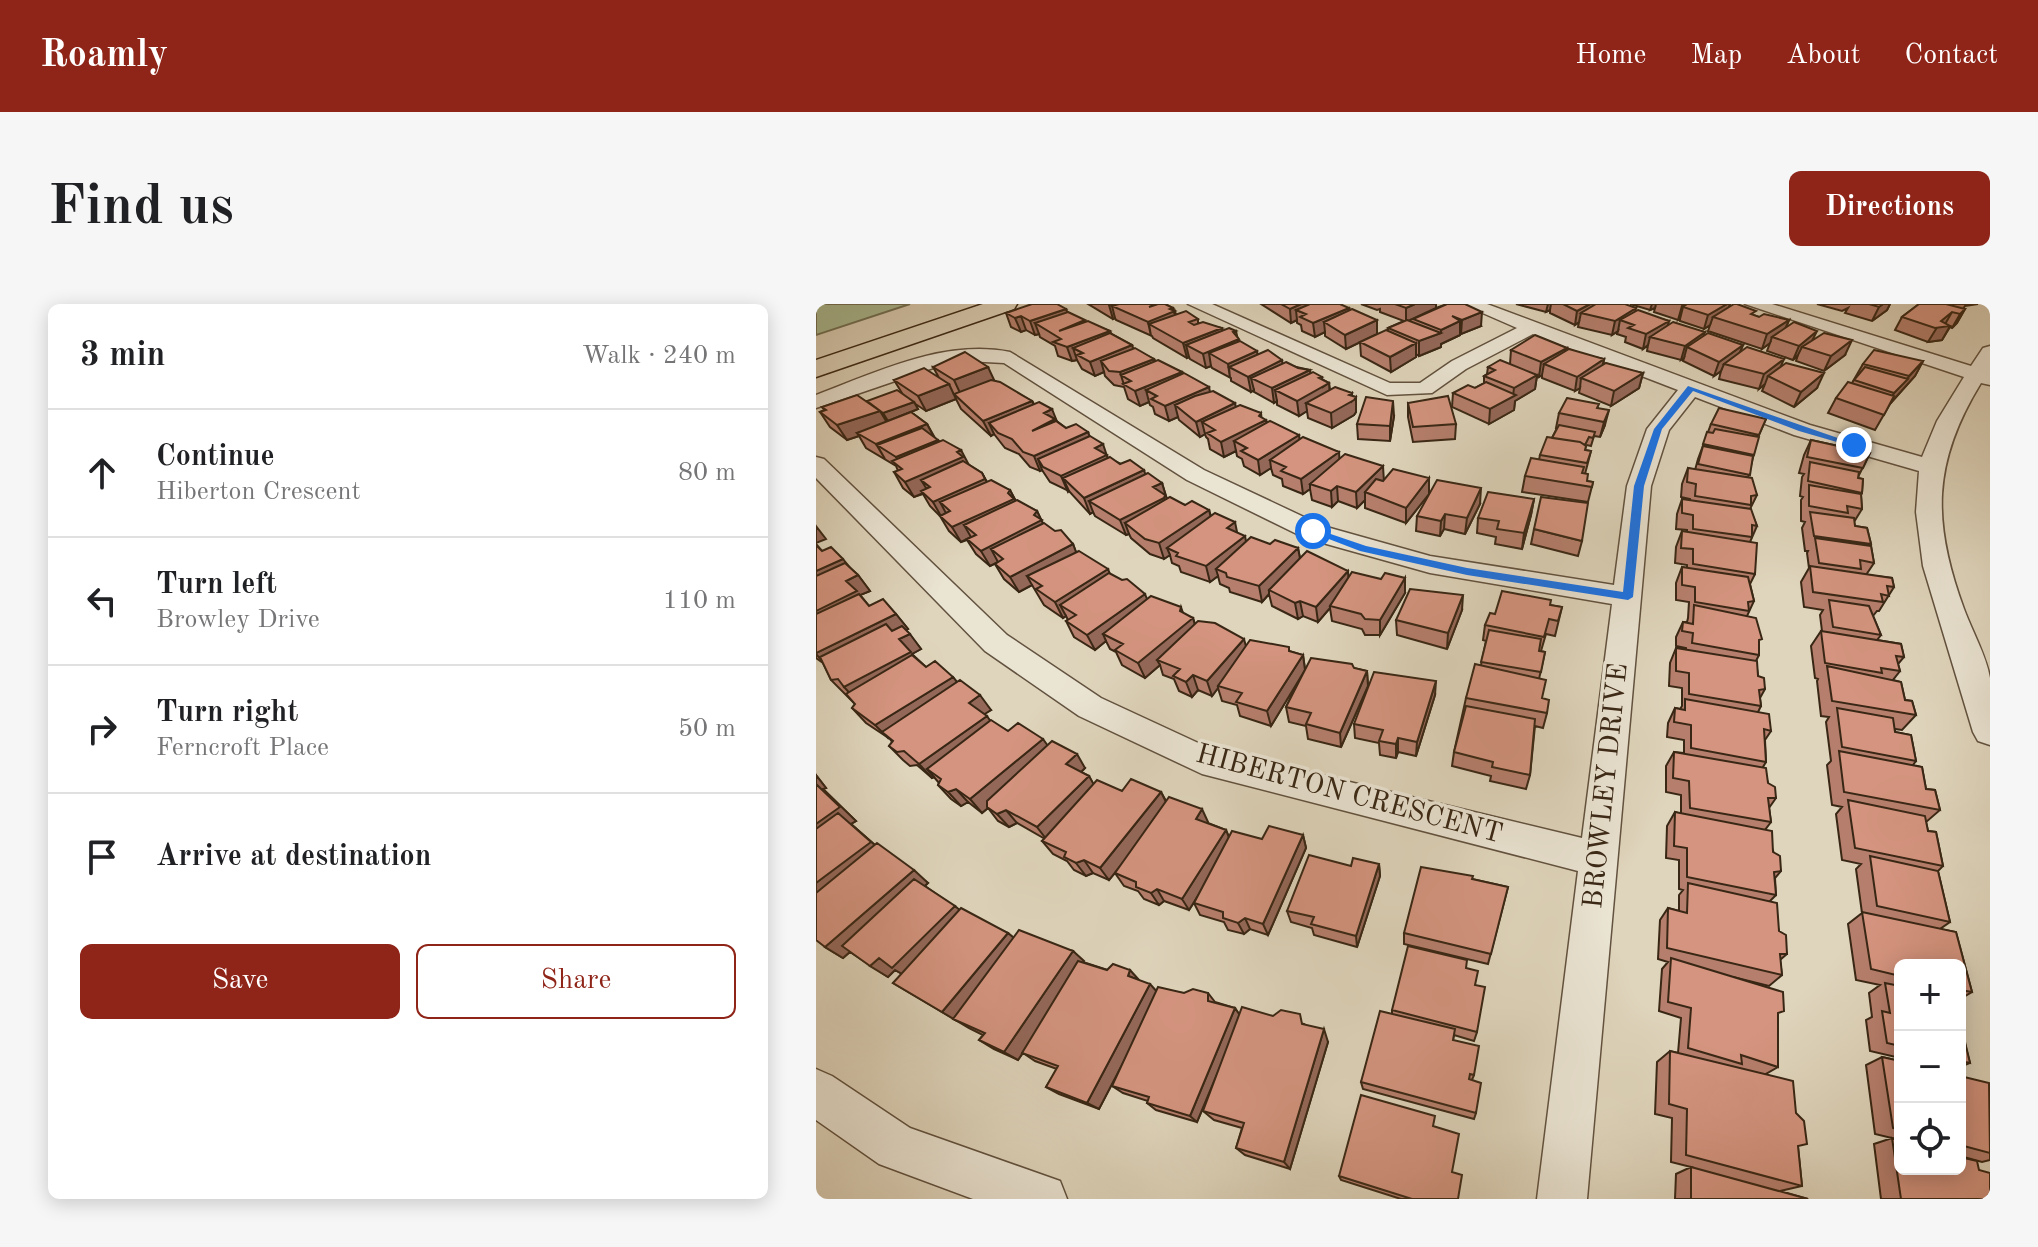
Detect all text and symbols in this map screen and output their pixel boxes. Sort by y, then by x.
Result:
text: Roamly [40,37,168,75]
text: Home [1575,42,1646,70]
text: Map [1690,42,1742,70]
text: About [1786,42,1861,70]
text: Contact [1905,42,1998,70]
button: Directions [1789,171,1990,246]
text: Find us [48,180,234,236]
text: 3 min [80,339,165,373]
text: Walk · 240 m [582,343,736,369]
route end [1836,427,1872,463]
text: Continue [156,442,275,472]
icon: ahead [80,451,124,495]
text: 80 m [678,460,736,486]
text: Hiberton Crescent [156,479,361,505]
route start [1295,513,1331,549]
text: Turn left [156,570,277,600]
icon: left [80,579,124,623]
text: 110 m [663,588,736,614]
text: Browley Drive [156,607,320,633]
street label: BROWLEY DRIVE [1580,662,1634,910]
text: Turn right [156,698,298,728]
icon: right [80,707,124,751]
text: 50 m [678,716,736,742]
text: Ferncroft Place [156,735,329,761]
street label: HIBERTON CRESCENT [1193,741,1505,849]
icon: arrive [80,835,124,879]
text: Arrive at destination [156,842,431,872]
button: Save [80,944,400,1019]
button: Share [416,944,736,1019]
map controls [1894,959,1966,1175]
button: + [1894,959,1966,1031]
button: − [1894,1031,1966,1103]
button: locate [1894,1103,1966,1175]

